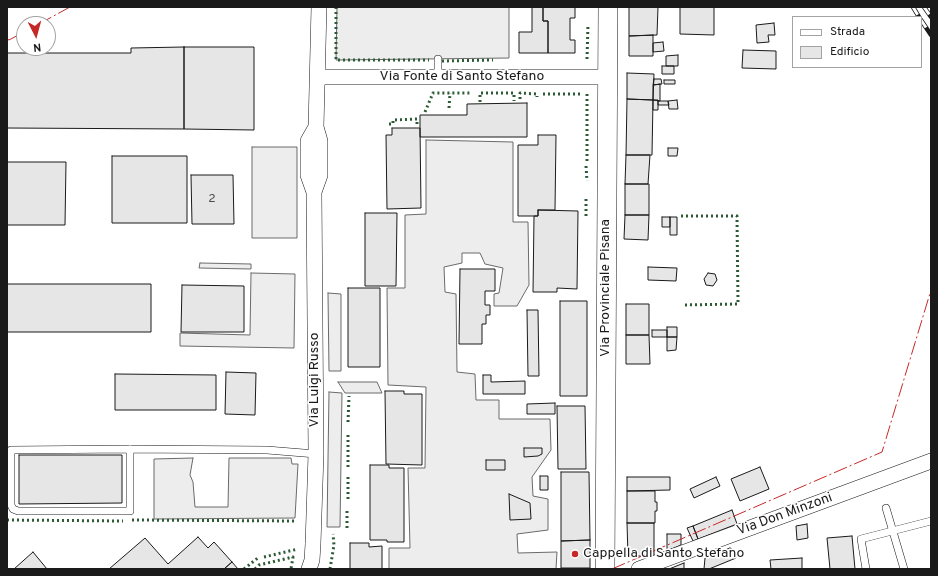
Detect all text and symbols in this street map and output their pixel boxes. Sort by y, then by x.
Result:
north arrow [16,16,56,56]
legend [792,16,922,68]
text: Strada [830,24,865,40]
text: N [32,40,42,54]
text: Edificio [830,44,869,60]
street label: Via Fonte di Santo Stefano [380,69,544,85]
house number: 2 [208,193,216,207]
street label: Via Provinciale Pisana [598,219,614,357]
street label: Via Luigi Russo [307,332,323,428]
street label: Via Don Minzoni [735,490,835,540]
place label: Cappella di Santo Stefano [583,546,744,562]
marker: Cappella di Santo Stefano [570,549,580,559]

